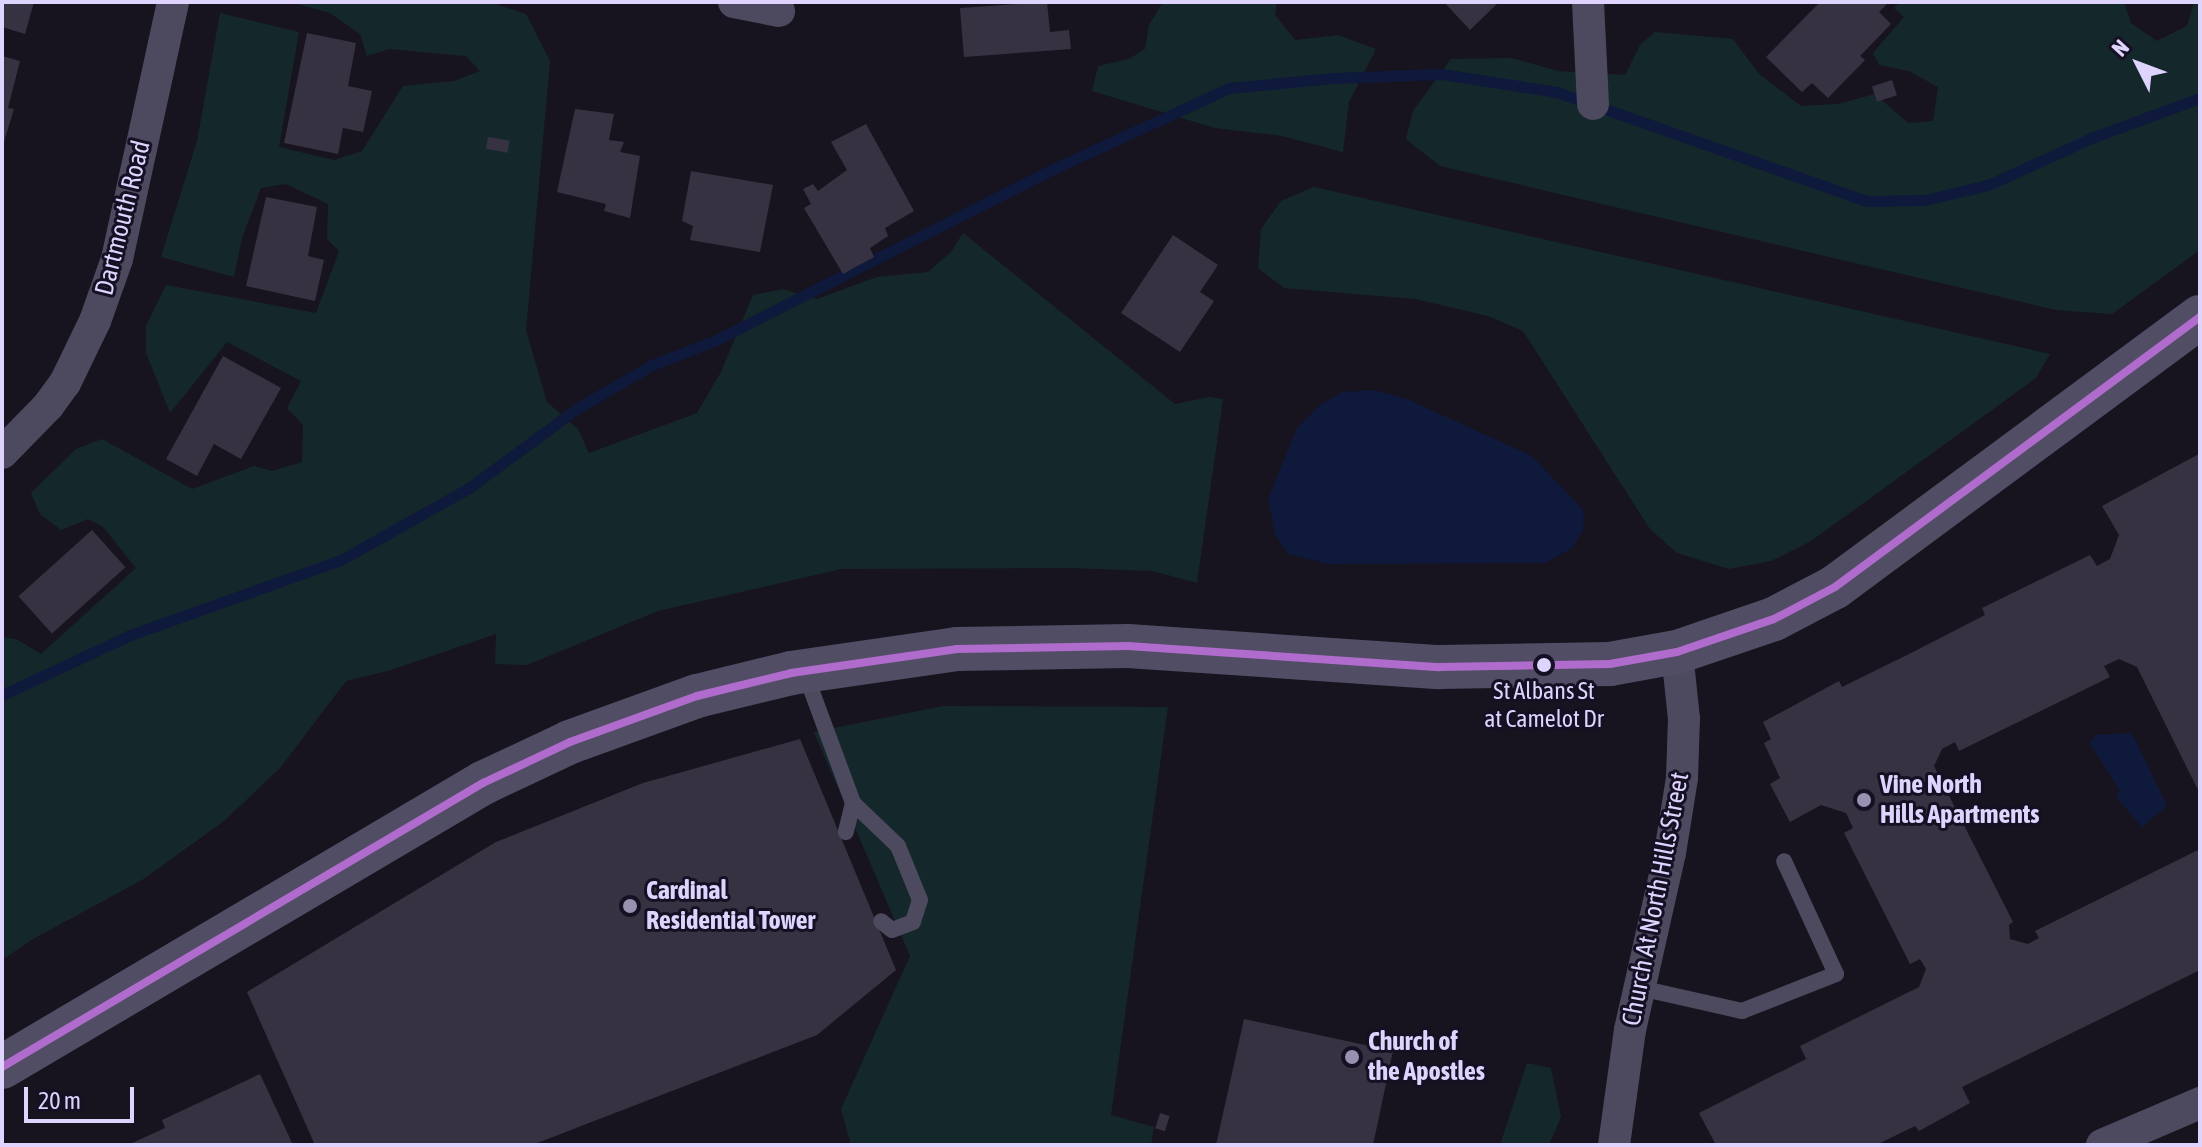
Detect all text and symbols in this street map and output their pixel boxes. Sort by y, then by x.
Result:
north arrow [2098,24,2178,104]
text: N [2106,34,2134,61]
street label: Dartmouth Road [89,137,157,299]
marker: St Albans St at Camelot Dr [1536,657,1552,673]
place label: St Albans St at Camelot Dr [1484,677,1604,733]
place label: Vine North Hills Apartments [1880,769,2039,830]
street label: Church At North Hills Street [1616,770,1696,1028]
marker: Vine North Hills Apartments [1855,791,1873,809]
place label: Cardinal Residential Tower [646,875,815,936]
marker: Cardinal Residential Tower [621,897,639,915]
place label: Church of the Apostles [1368,1026,1485,1088]
marker: Church of the Apostles [1343,1048,1361,1066]
scale bar [28,1071,138,1121]
text: 20 m [38,1087,81,1114]

